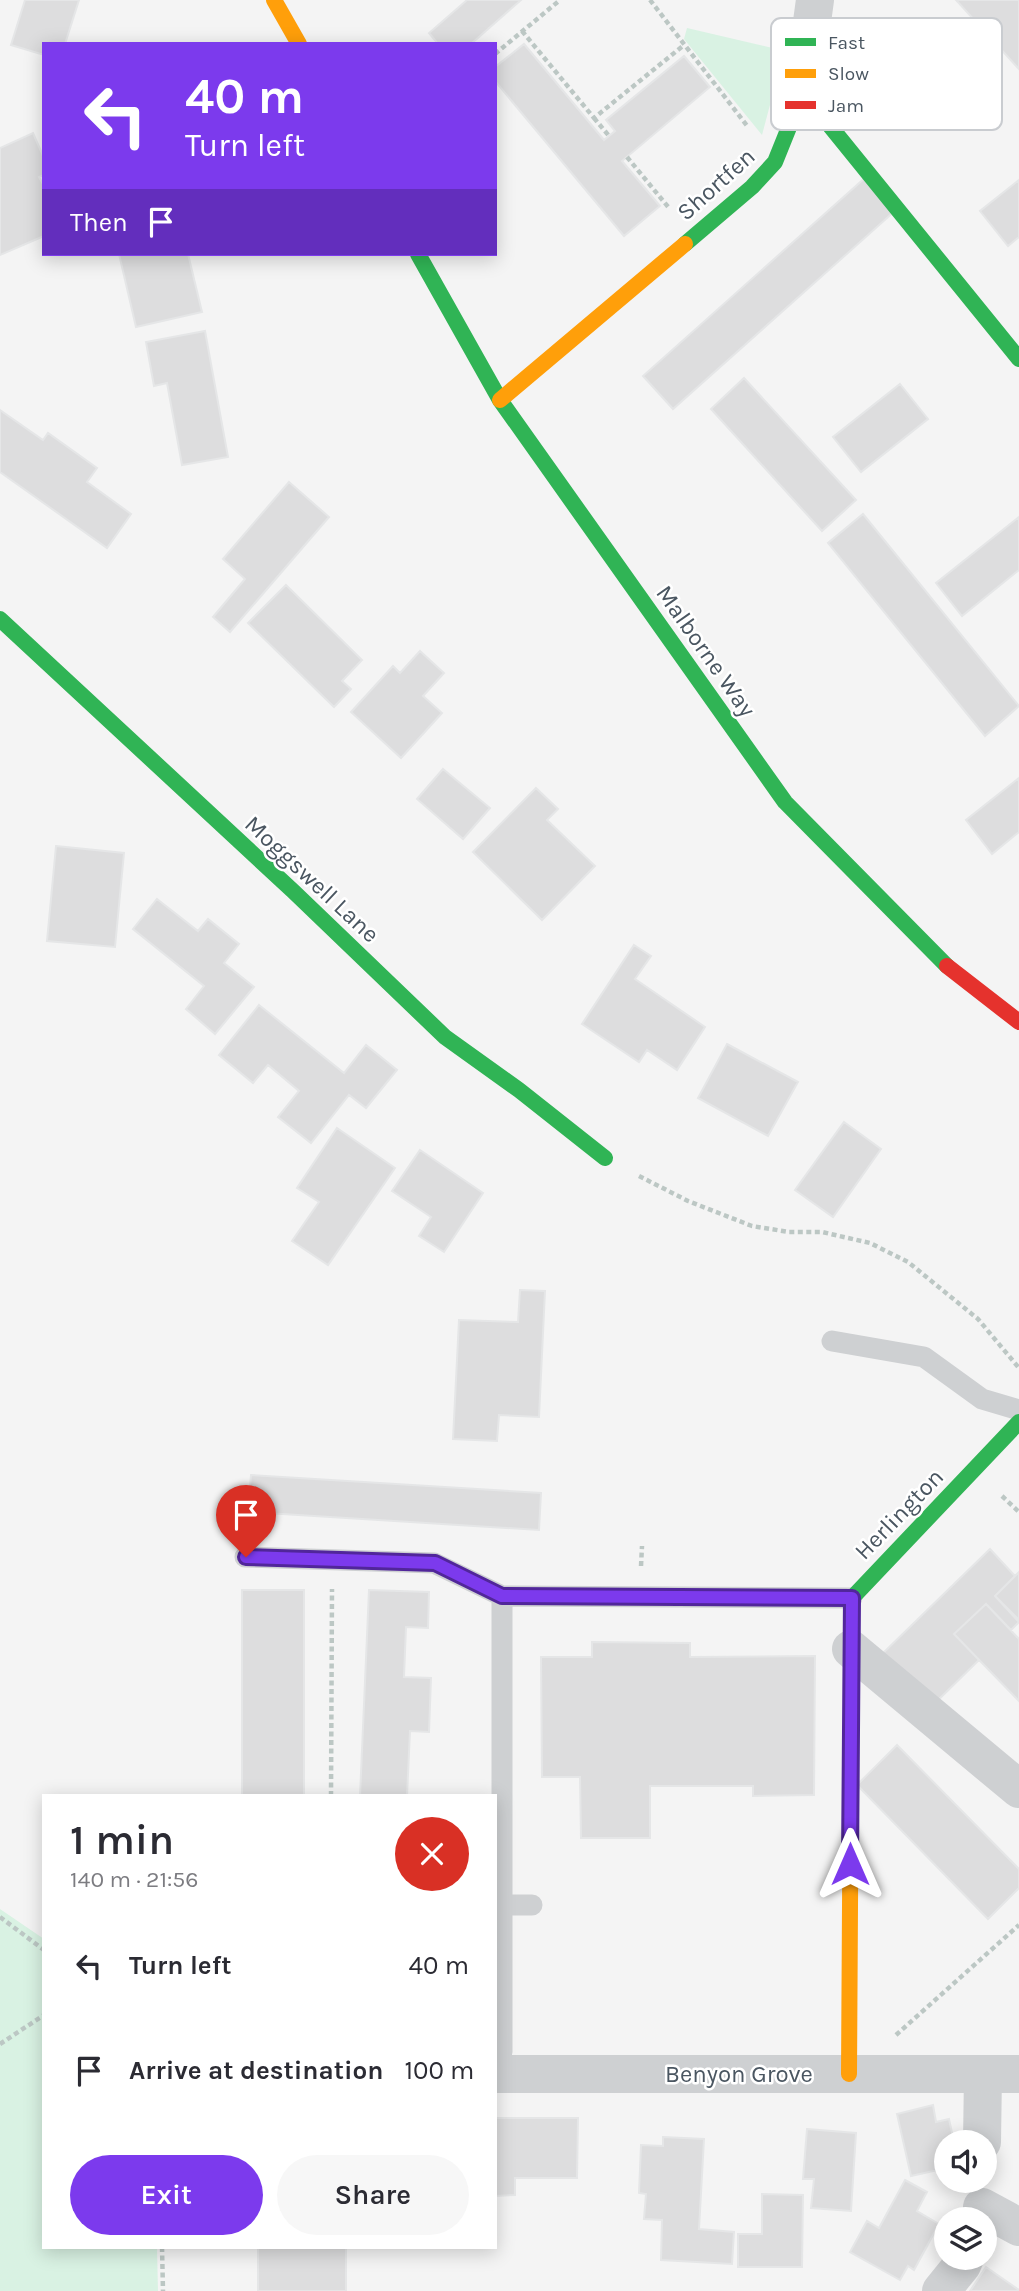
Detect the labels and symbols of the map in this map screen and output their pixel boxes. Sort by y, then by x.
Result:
legend [771,18,1002,130]
text: Fast [828,32,865,54]
text: Slow [828,63,869,85]
text: Jam [828,95,864,117]
street label: Shortfen [671,142,761,226]
street label: Malborne Way [650,580,762,722]
street label: Moggswell Lane [239,810,385,948]
street label: Herlington [849,1463,949,1565]
pin [216,1485,276,1557]
position arrow [813,1827,887,1901]
street label: Benyon Grove [665,2060,813,2088]

